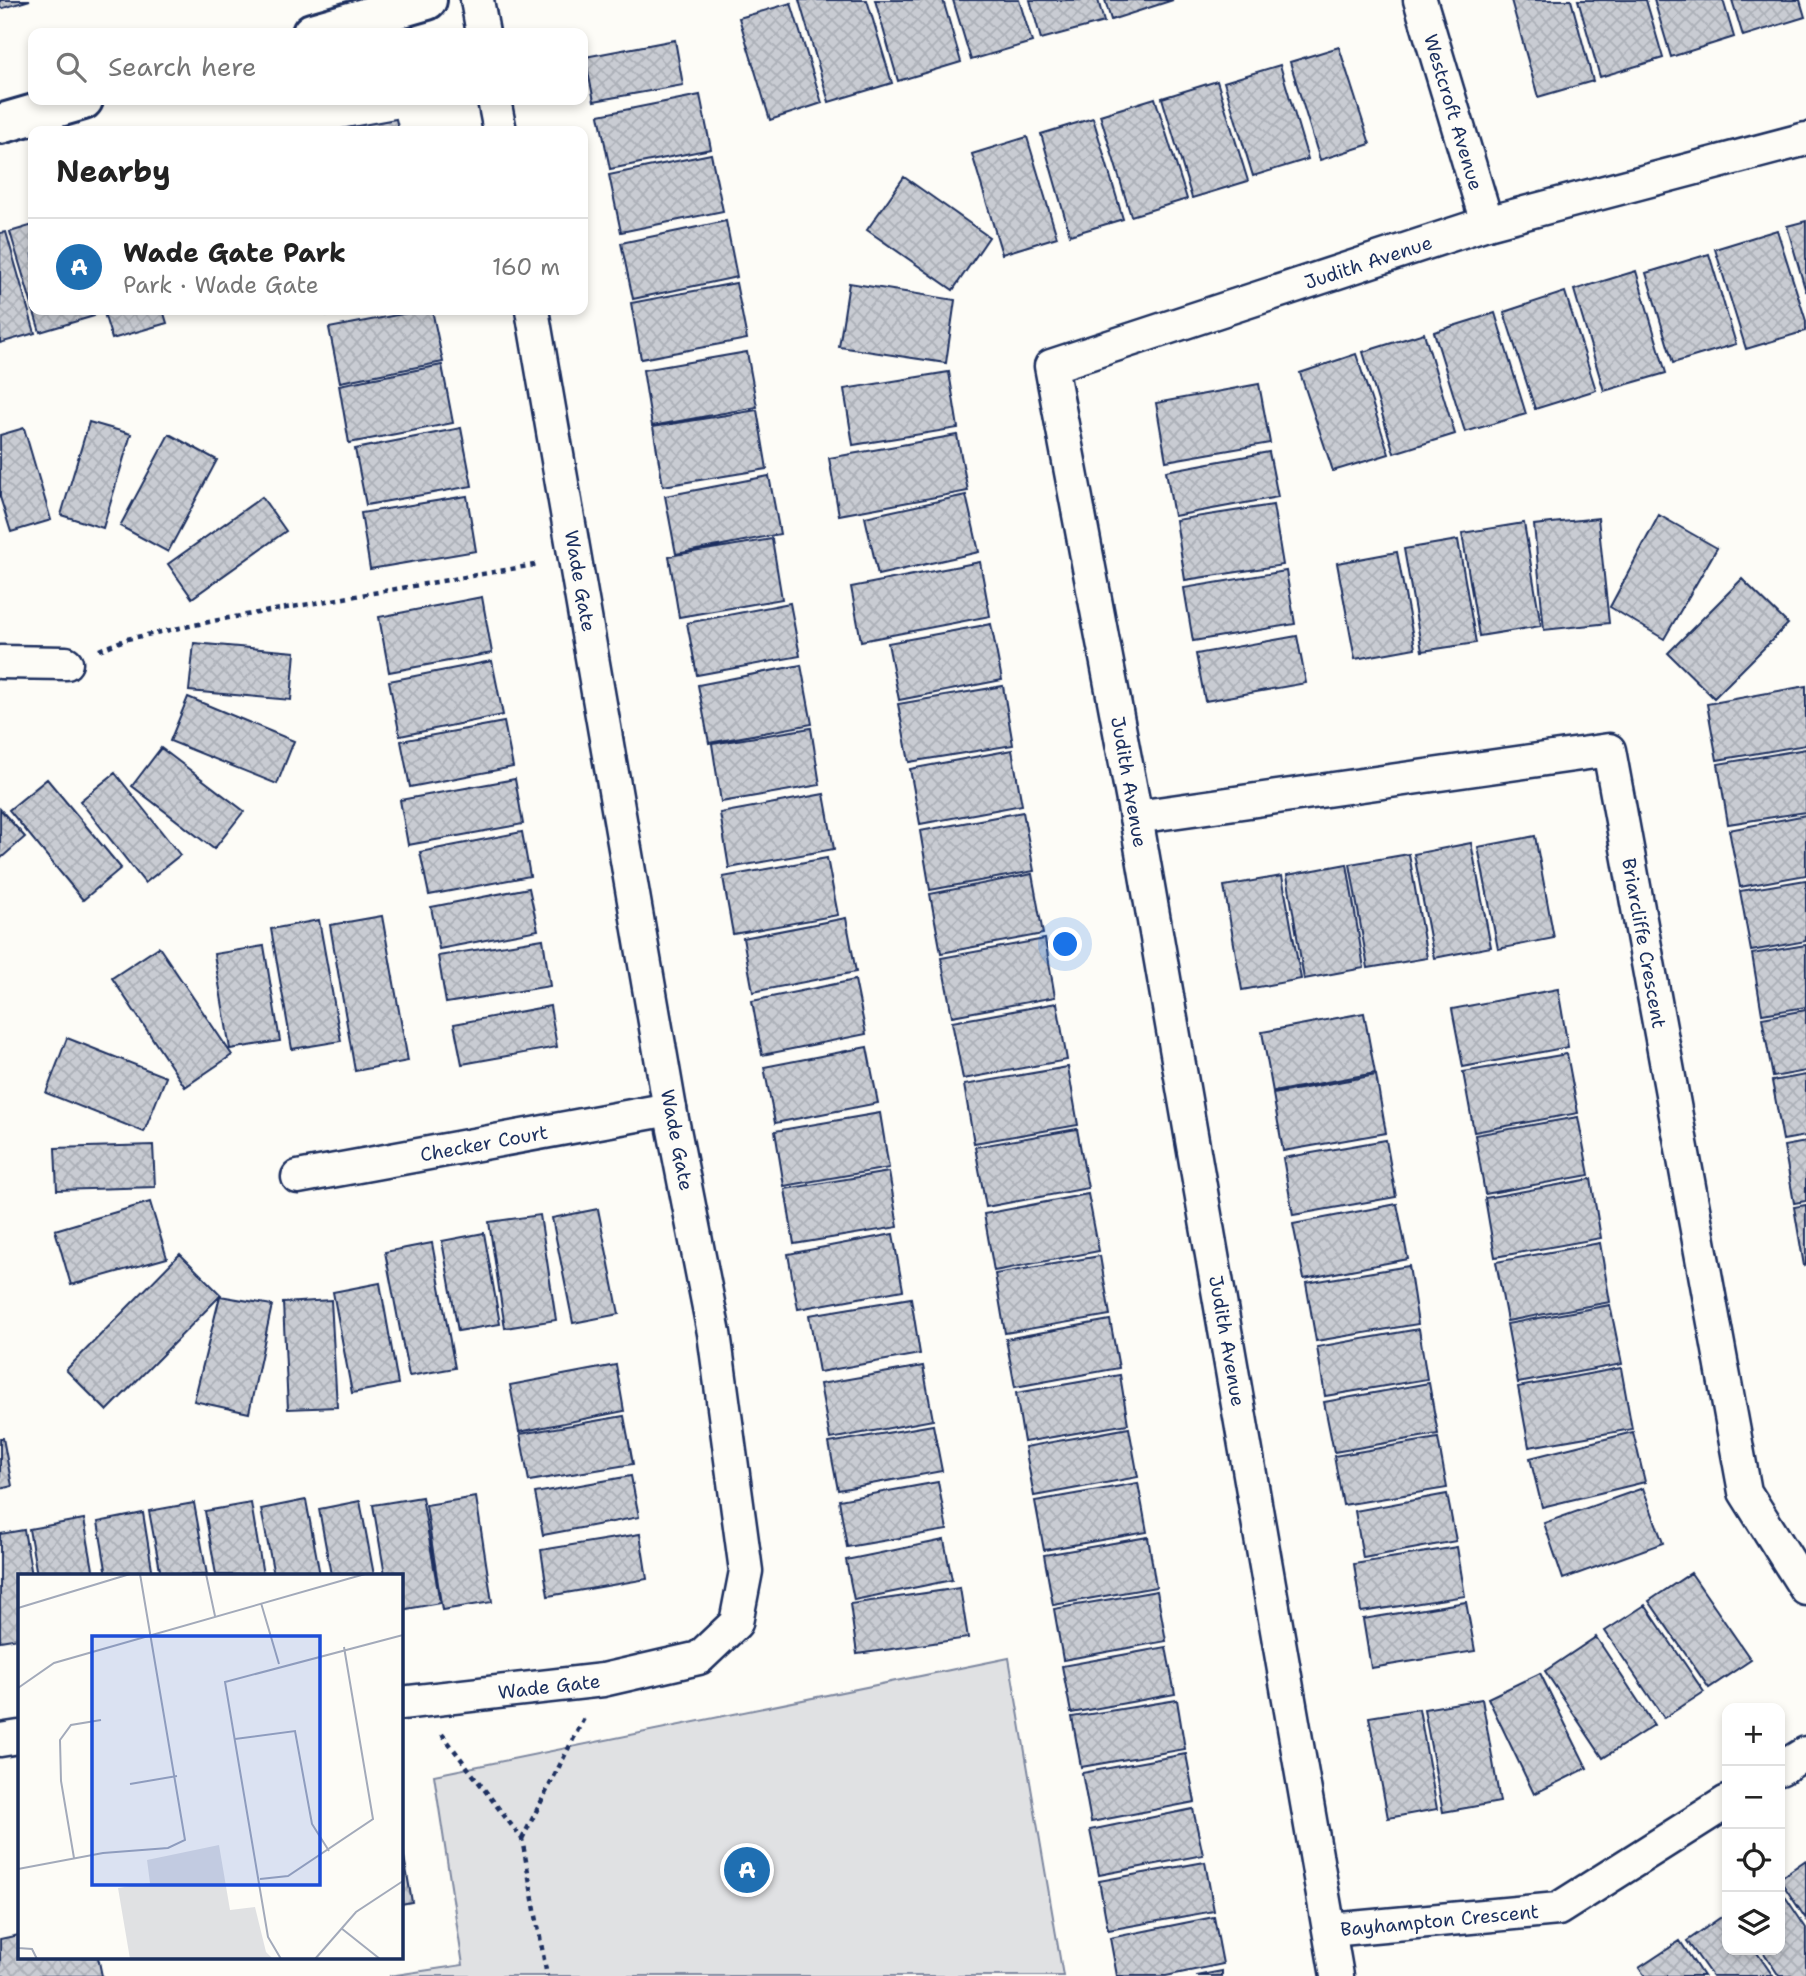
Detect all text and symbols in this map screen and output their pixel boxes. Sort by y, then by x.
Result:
search box [28,28,588,105]
street label: Westcroft Avenue [1418,31,1489,193]
icon: search [52,48,90,86]
text: Search here [108,49,257,84]
text: Nearby [56,151,171,192]
street label: Judith Avenue [1301,229,1435,295]
text: Wade Gate Park [123,235,346,270]
text: A [70,252,88,282]
text: 160 m [492,252,560,282]
text: Park · Wade Gate [123,270,319,300]
street label: Wade Gate [559,528,601,634]
street label: Judith Avenue [1105,715,1153,849]
street label: Briarcliffe Crescent [1617,856,1672,1030]
your location [1048,927,1082,961]
street label: Wade Gate [655,1087,699,1193]
street label: Checker Court [418,1119,550,1167]
street label: Judith Avenue [1203,1274,1251,1408]
inset map [18,1574,402,1958]
street label: Wade Gate [497,1668,602,1704]
map controls [1722,1703,1785,1955]
button: + [1722,1703,1785,1766]
button: − [1722,1766,1785,1829]
button: locate [1722,1829,1785,1892]
pin: A [724,1844,770,1896]
button: layers [1722,1892,1785,1955]
street label: Bayhampton Crescent [1339,1898,1540,1941]

